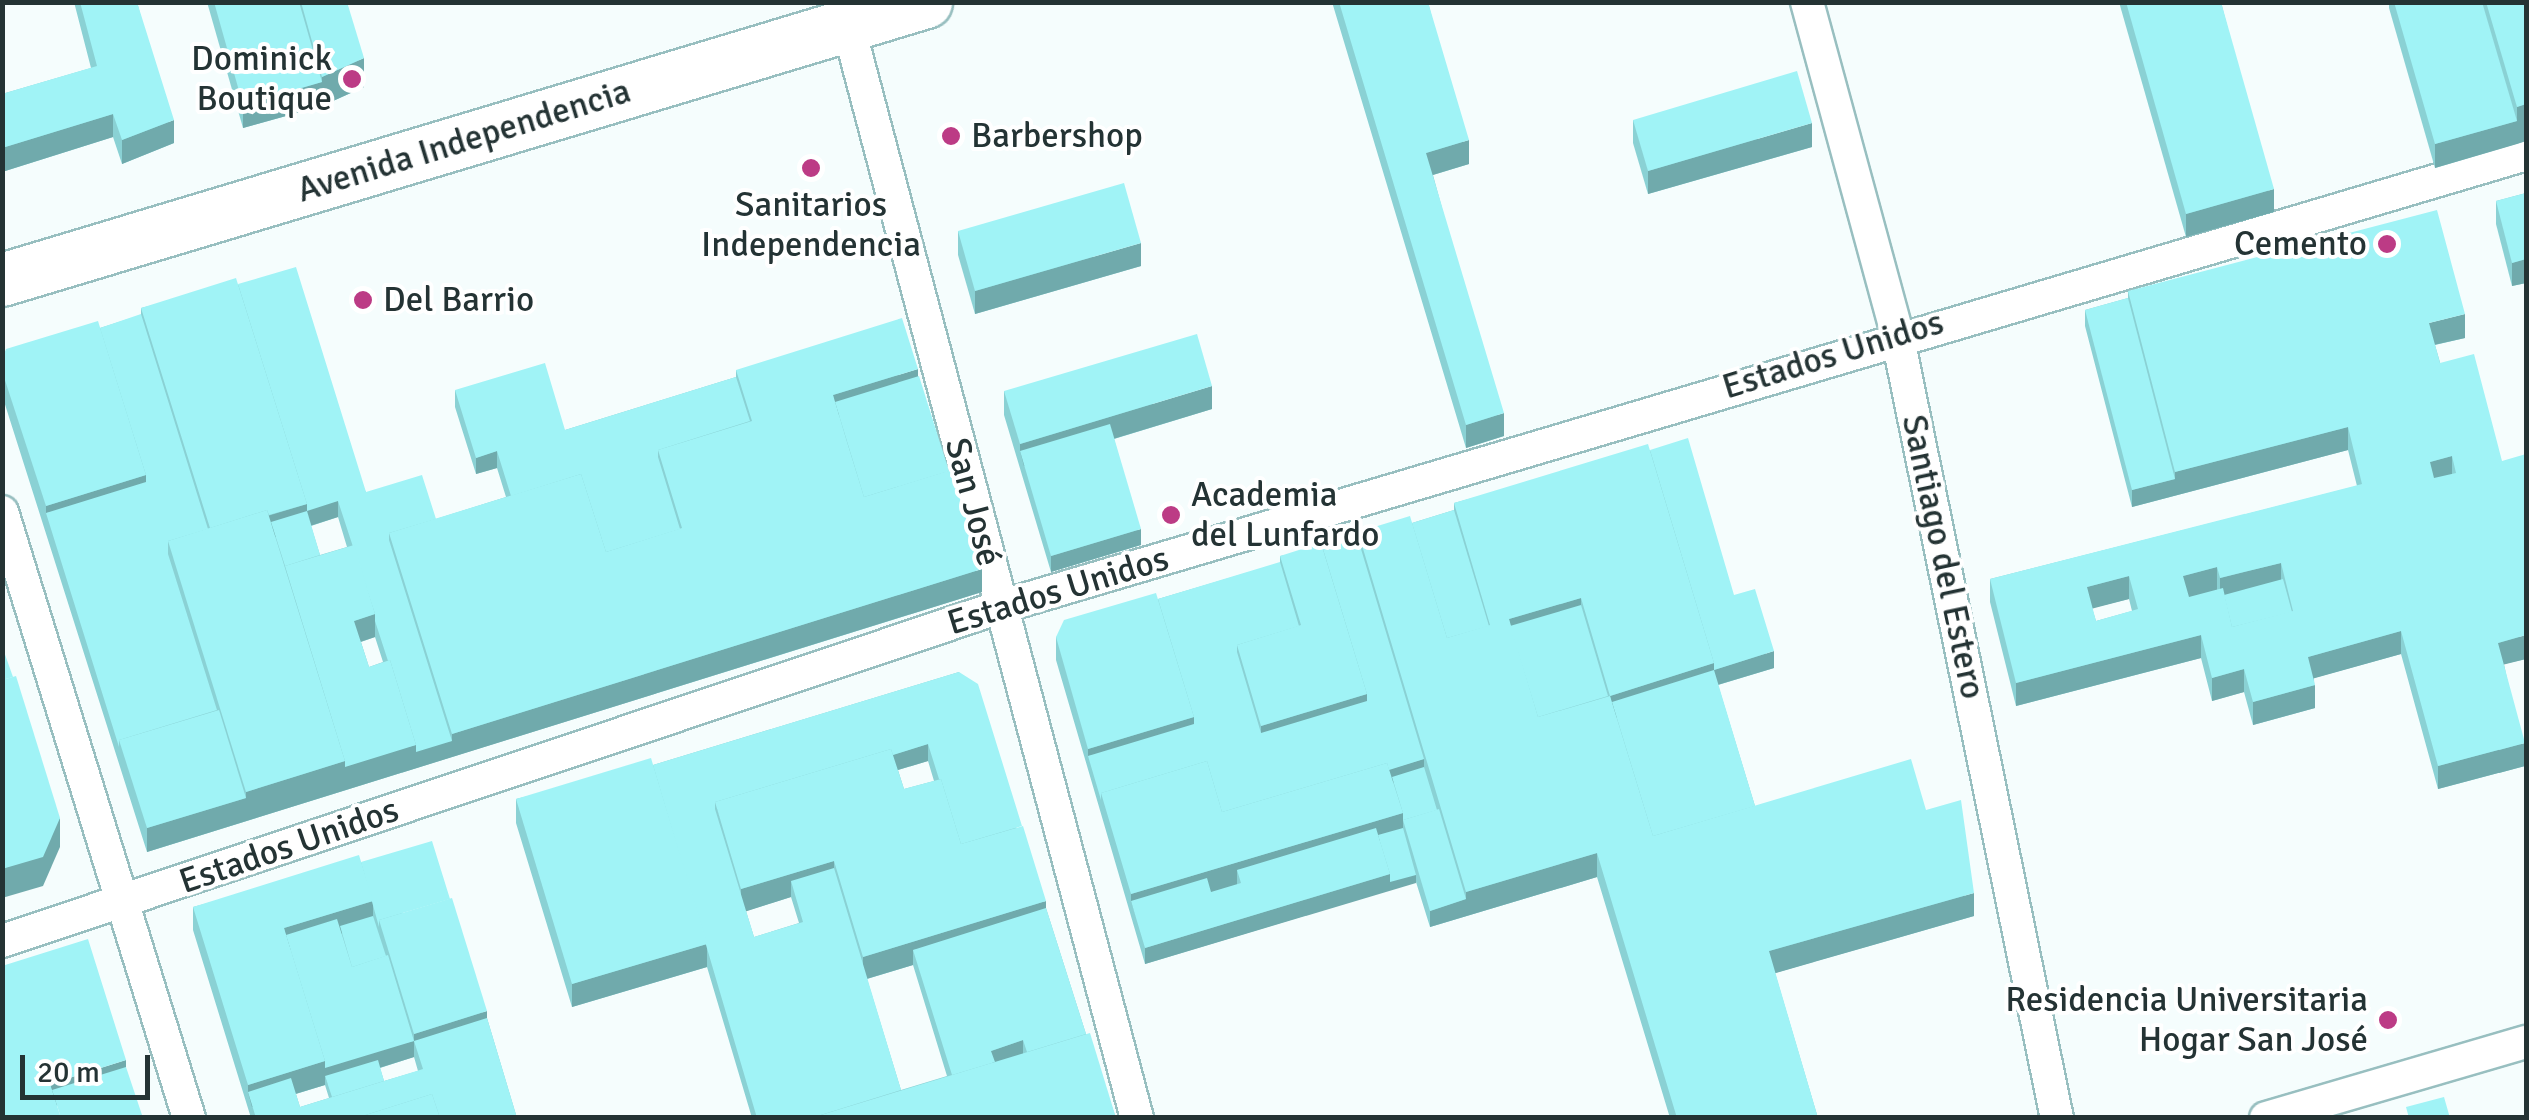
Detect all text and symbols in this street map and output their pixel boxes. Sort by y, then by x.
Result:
place label: Dominick Boutique [191,38,332,120]
marker: Dominick Boutique [341,68,363,90]
street label: Avenida Independencia [292,70,636,212]
place label: Barbershop [971,115,1143,157]
marker: Barbershop [940,125,962,147]
marker: Sanitarios Independencia [800,157,822,179]
place label: Sanitarios Independencia [701,184,921,266]
place label: Cemento [2234,223,2367,265]
marker: Cemento [2376,233,2398,255]
place label: Del Barrio [383,279,534,321]
marker: Del Barrio [352,289,374,311]
street label: Estados Unidos [1717,301,1949,409]
street label: Santiago del Estero [1892,411,1994,703]
street label: San José [936,433,1010,571]
place label: Academia del Lunfardo [1191,474,1379,556]
marker: Academia del Lunfardo [1160,504,1182,526]
street label: Estados Unidos [942,537,1174,645]
street label: Estados Unidos [174,789,404,903]
place label: Residencia Universitaria Hogar San José [2005,979,2368,1061]
marker: Residencia Universitaria Hogar San José [2377,1009,2399,1031]
scale bar [25,1035,155,1097]
text: 20 m [37,1054,100,1091]

